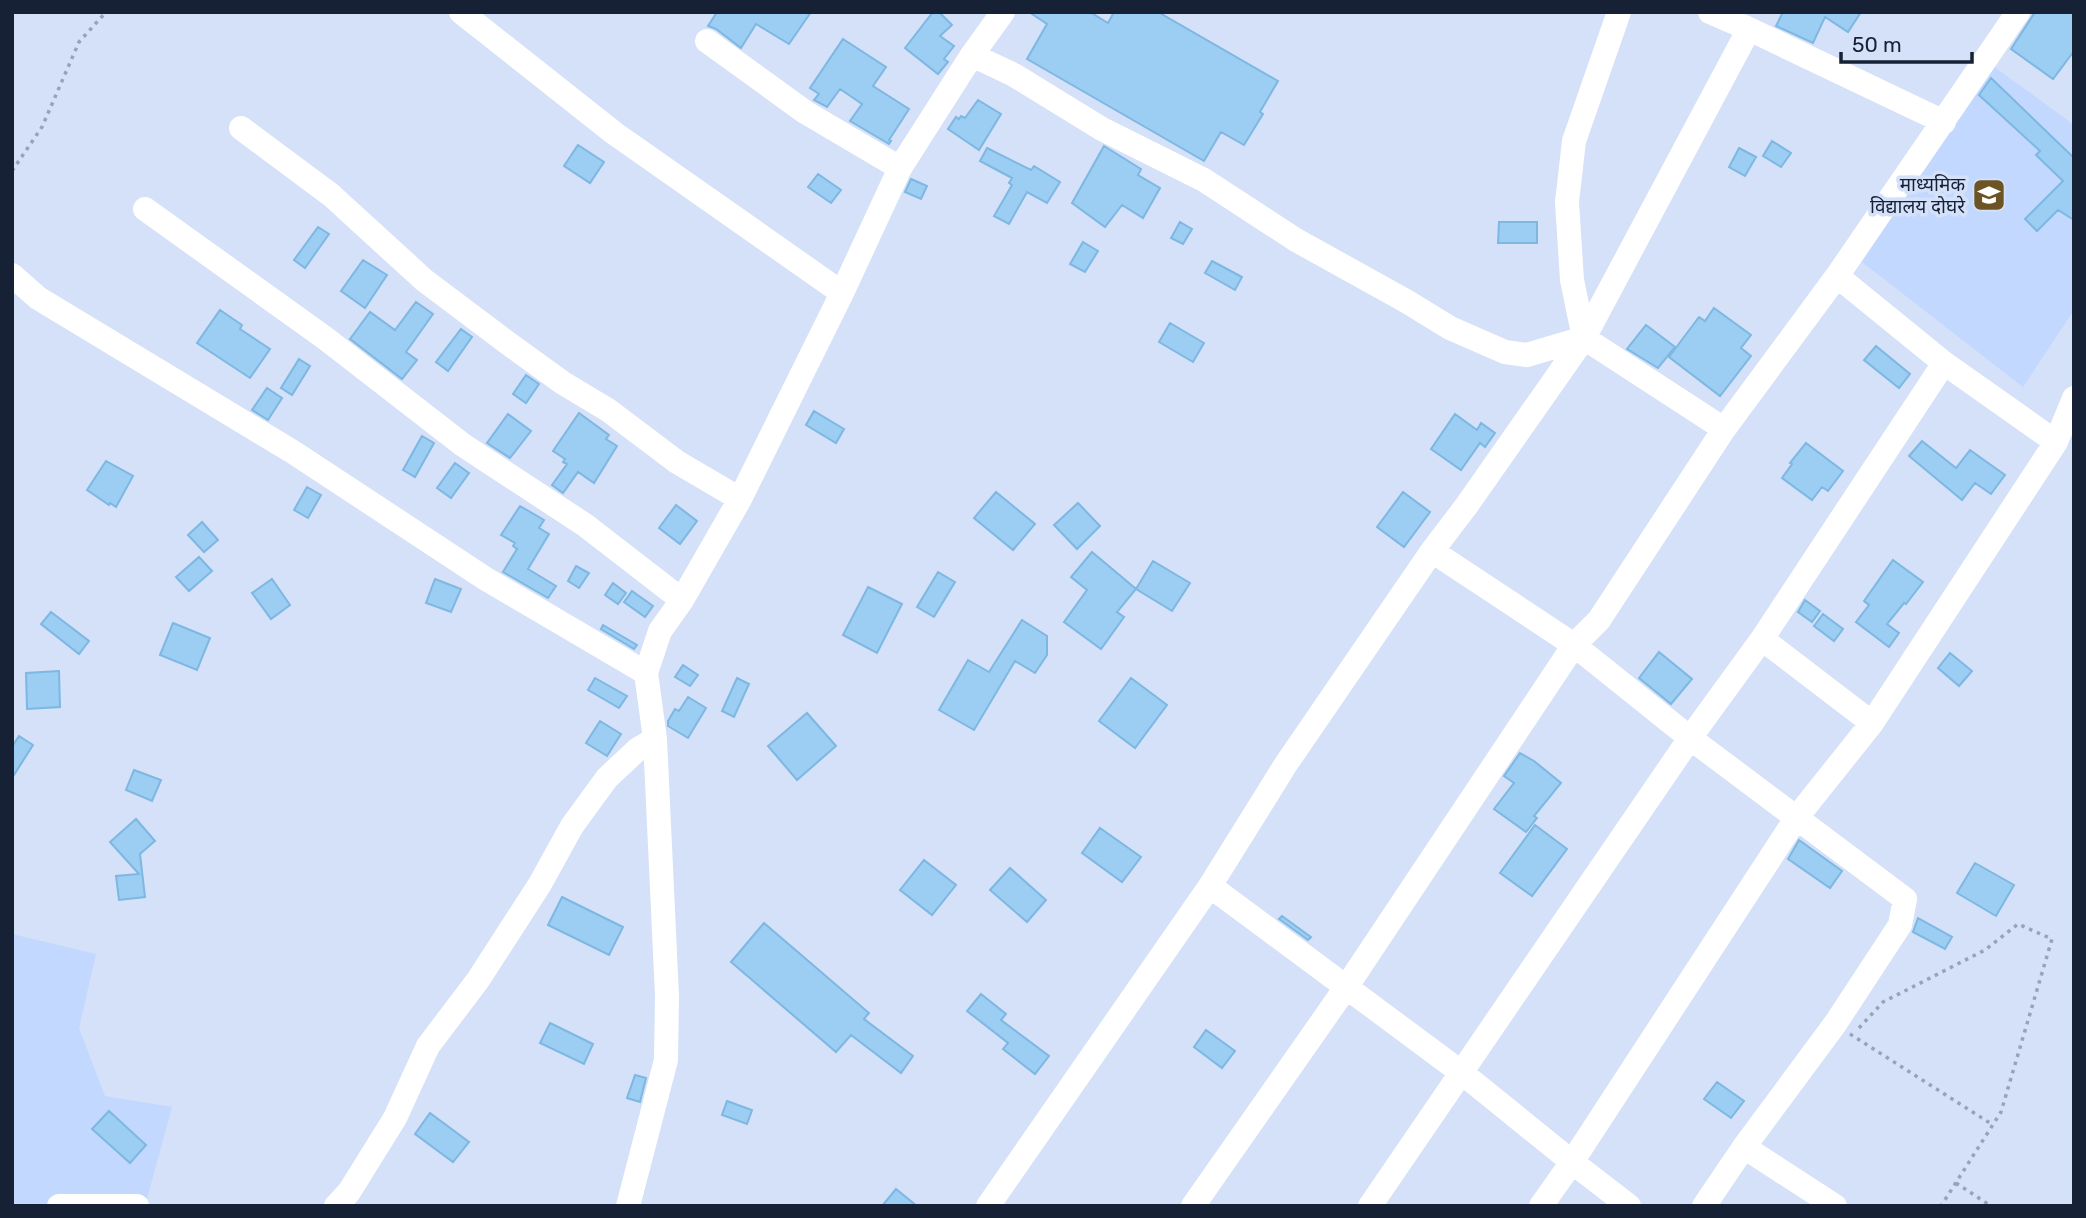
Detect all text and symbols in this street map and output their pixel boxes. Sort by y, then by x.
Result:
scale bar [1841,21,1972,65]
text: 50 m [1852,32,1902,57]
place label: माध्यमिक विद्यालय दोघरे [1870,173,1966,218]
school or university icon: माध्यमिक विद्यालय दोघरे [1970,176,2008,214]

